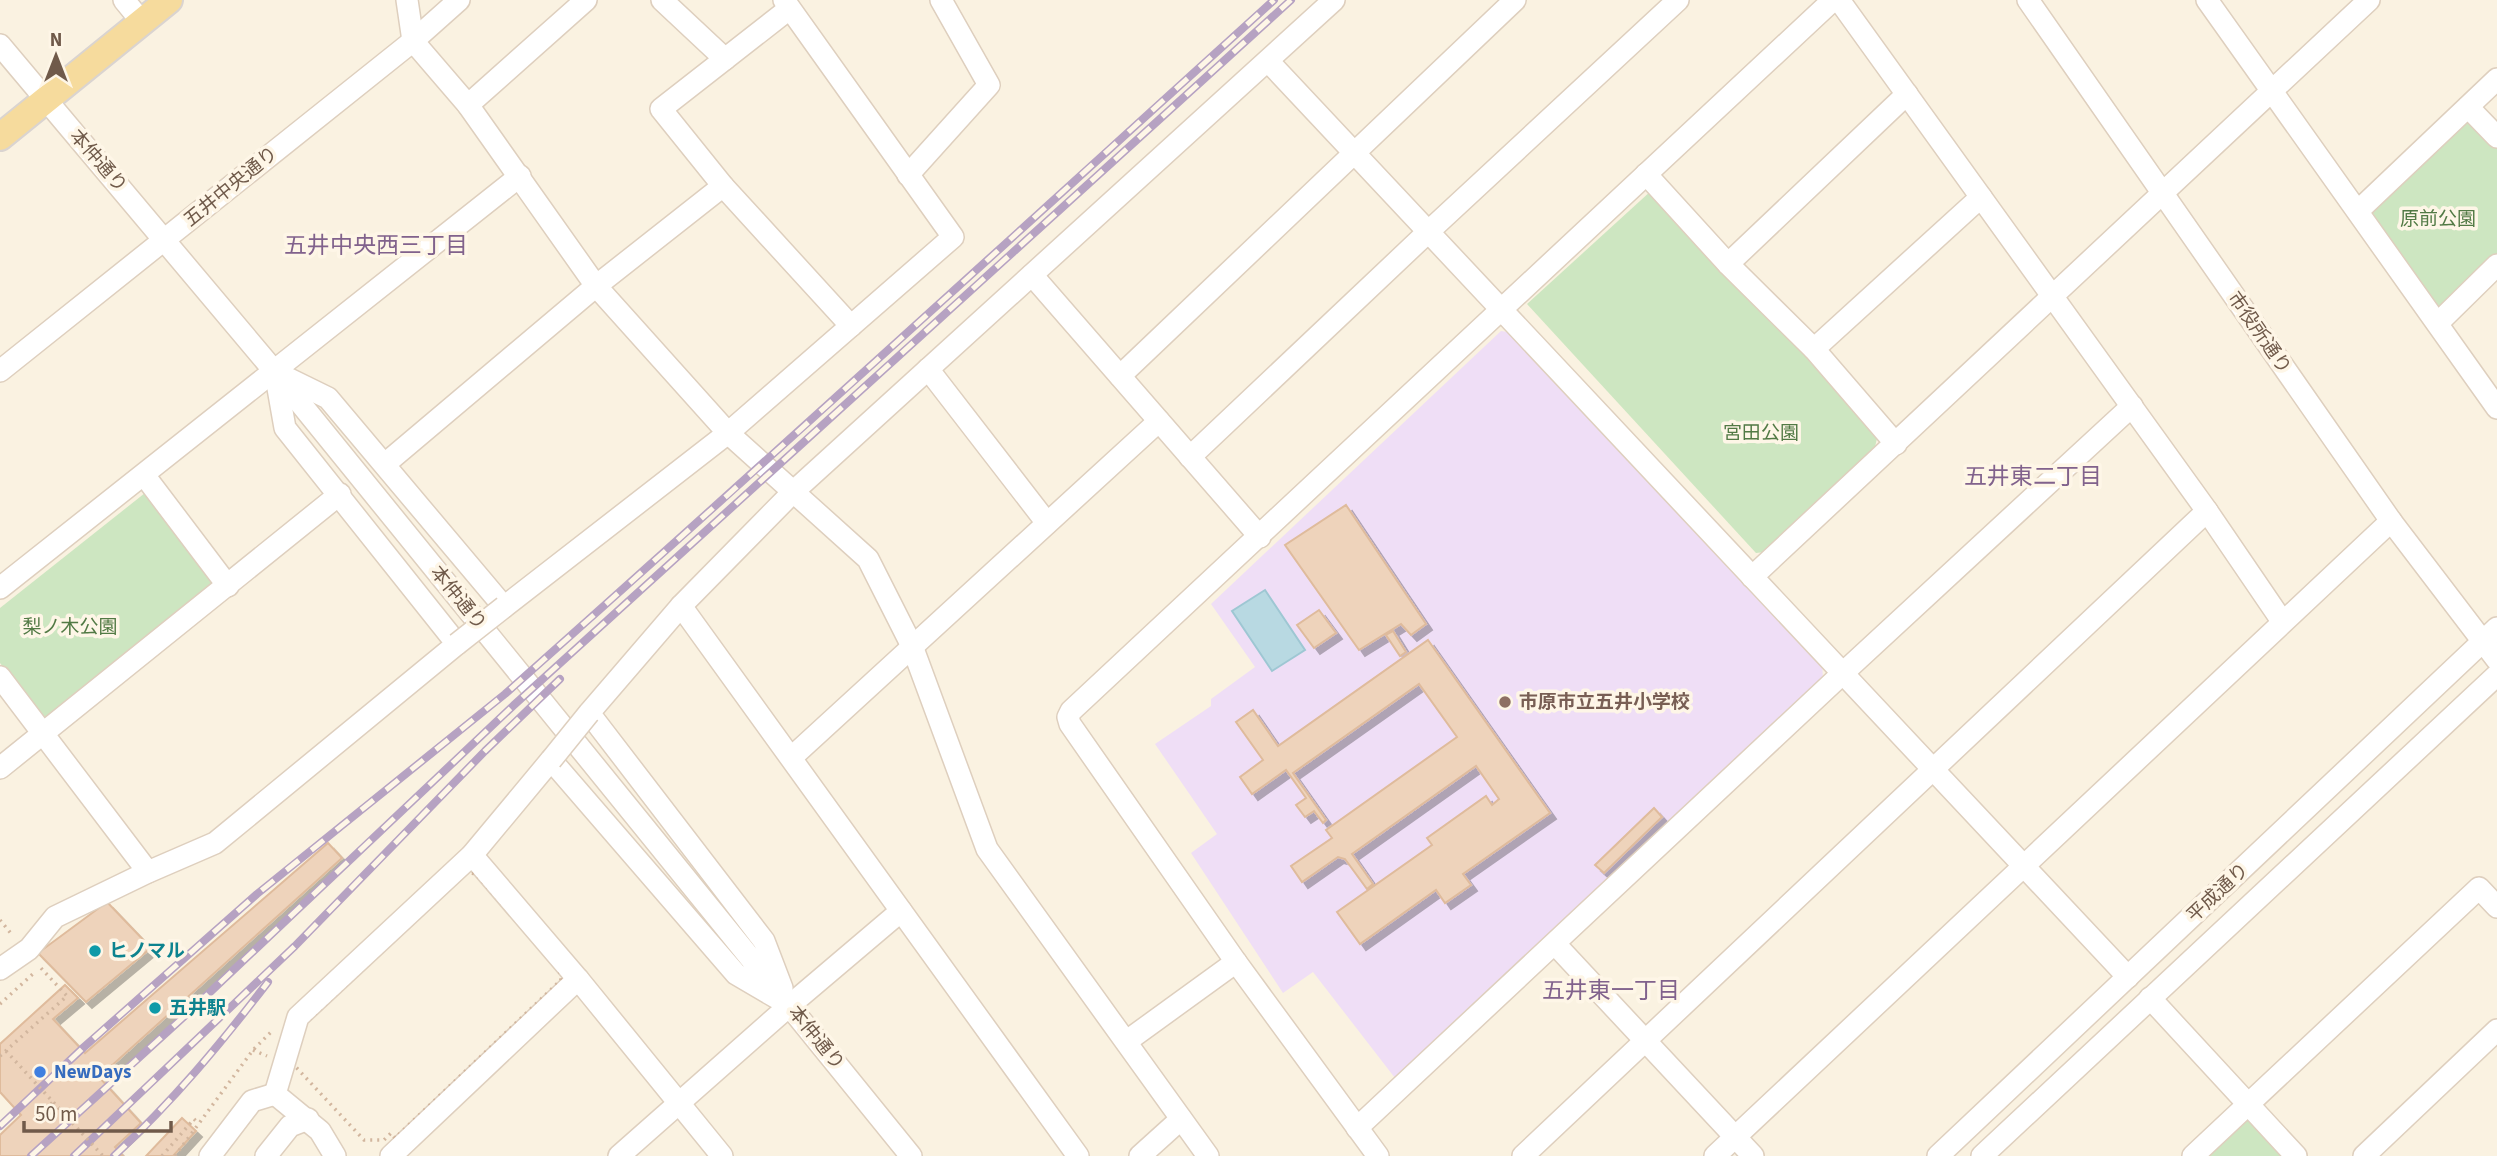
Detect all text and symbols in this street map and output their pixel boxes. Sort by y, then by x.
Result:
north arrow [21,21,91,91]
text: N [50,27,62,54]
street label: 本仲通り [63,123,133,199]
street label: 五井中央通り [178,141,284,233]
park label: 原前公園 [2400,206,2476,233]
district label: 五井中央西三丁目 [284,229,468,262]
street label: 市役所通り [2221,286,2297,380]
park label: 宮田公園 [1723,420,1799,447]
district label: 五井東二丁目 [1964,460,2102,493]
street label: 本仲通り [424,560,492,636]
park label: 梨ノ木公園 [22,614,118,641]
place label: 市原市立五井小学校 [1519,689,1690,716]
marker: 市原市立五井小学校 [1497,694,1513,710]
street label: 平成通り [2181,857,2255,929]
place label: ヒノマル [109,938,185,965]
marker: ヒノマル [87,943,103,959]
district label: 五井東一丁目 [1542,974,1680,1007]
place label: 五井駅 [169,995,226,1022]
marker: 五井駅 [147,1000,163,1016]
street label: 本仲通り [782,1000,850,1076]
place label: NewDays [54,1059,132,1086]
marker: NewDays [32,1064,48,1080]
scale bar [24,1090,172,1134]
text: 50 m [35,1099,77,1129]

